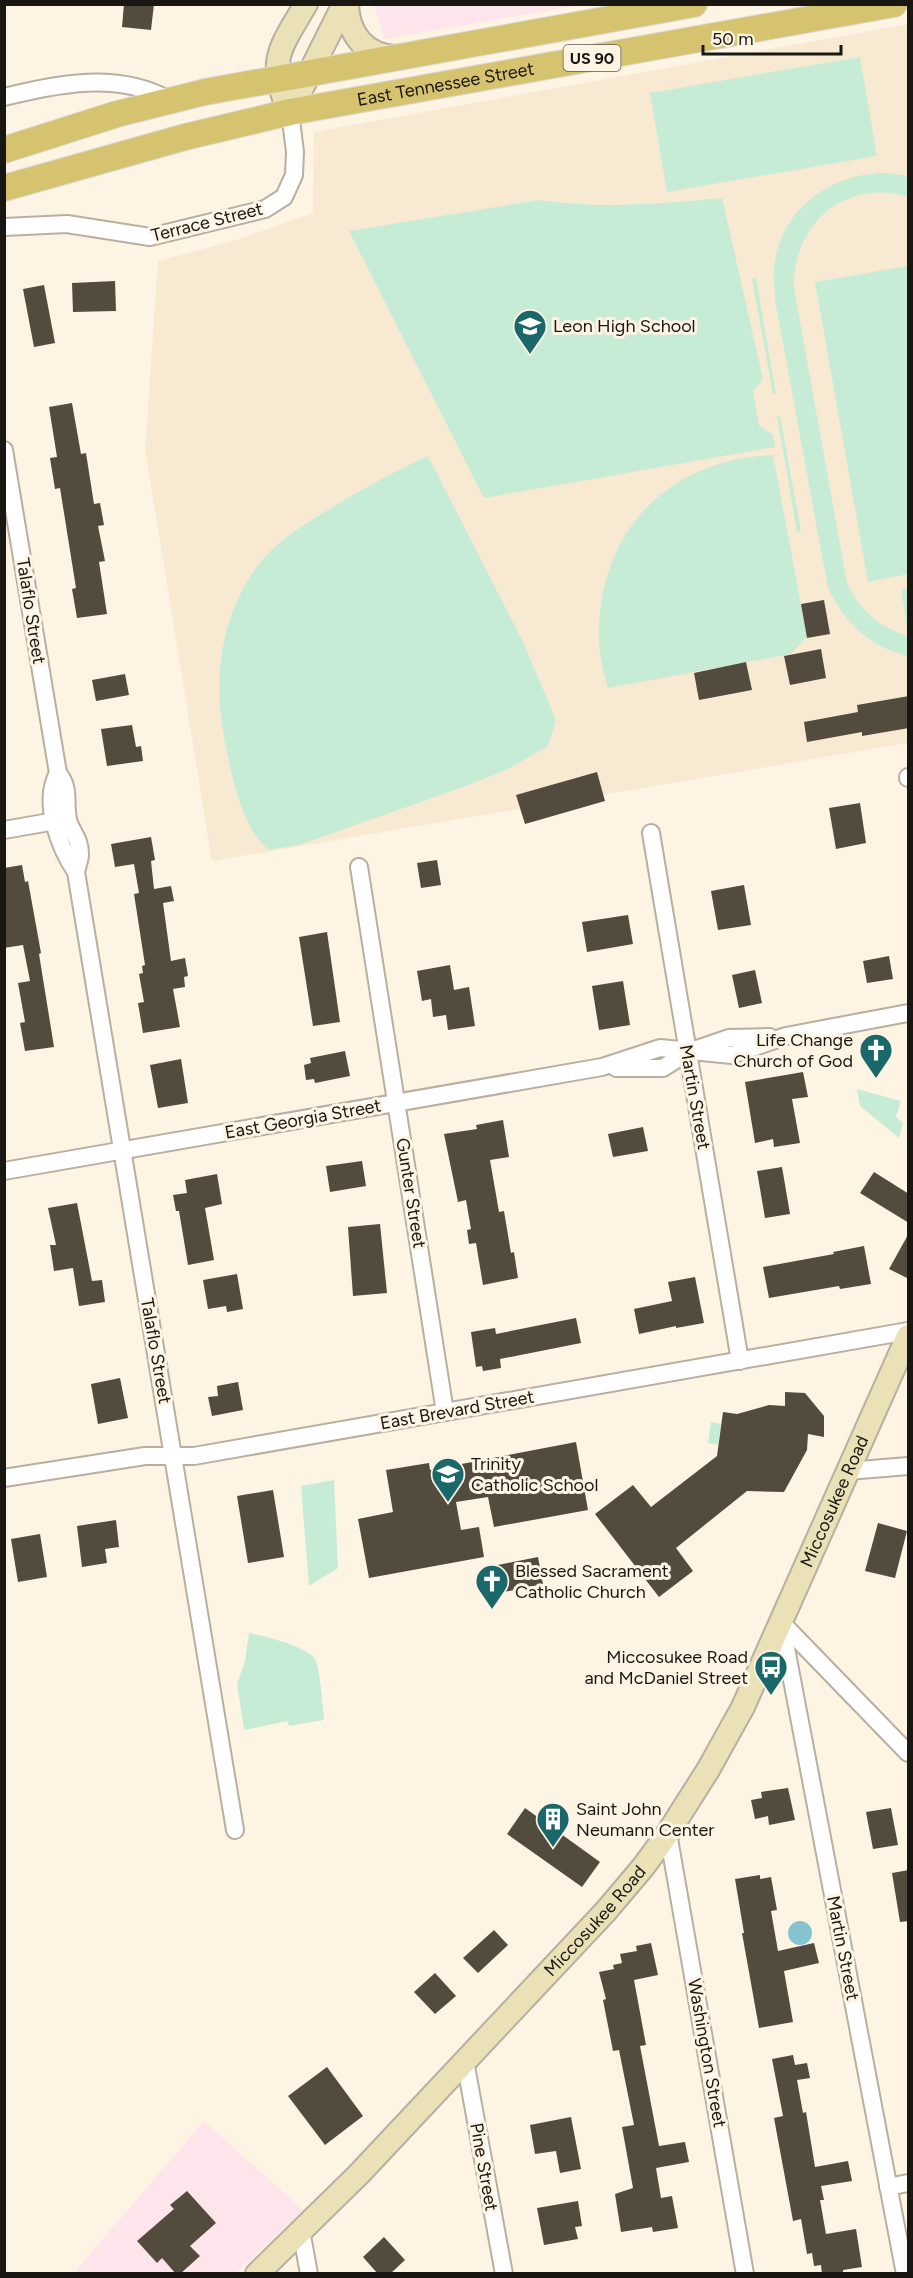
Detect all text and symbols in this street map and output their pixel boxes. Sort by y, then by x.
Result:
scale bar [703,18,841,56]
text: 50 m [712,28,754,50]
road number: US 90 [564,45,620,71]
street label: East Tennessee Street [355,58,536,111]
street label: Terrace Street [149,197,265,247]
school or university icon: Leon High School [512,308,548,355]
place label: Leon High School [553,315,696,337]
street label: Talaflo Street [12,556,50,666]
place label: Life Change Church of God [733,1029,853,1072]
church icon: Life Change Church of God [858,1032,894,1079]
street label: Martin Street [675,1043,715,1151]
street label: East Georgia Street [223,1094,383,1144]
street label: Gunter Street [391,1136,431,1250]
street label: Talaflo Street [136,1296,176,1406]
street label: East Brevard Street [378,1386,536,1434]
street label: Miccosukee Road [796,1432,873,1571]
place label: Trinity Catholic School [471,1453,598,1496]
school or university icon: Trinity Catholic School [430,1456,466,1503]
place label: Blessed Sacrament Catholic Church [515,1560,669,1603]
church icon: Blessed Sacrament Catholic Church [474,1563,510,1610]
place label: Miccosukee Road and McDaniel Street [584,1646,748,1689]
bus stop icon: Miccosukee Road and McDaniel Street [753,1649,789,1696]
place label: Saint John Neumann Center [576,1798,714,1841]
building icon: Saint John Neumann Center [535,1801,571,1848]
street label: Miccosukee Road [539,1861,651,1981]
street label: Martin Street [822,1894,864,2002]
street label: Washington Street [683,1977,731,2129]
street label: Pine Street [465,2121,503,2213]

